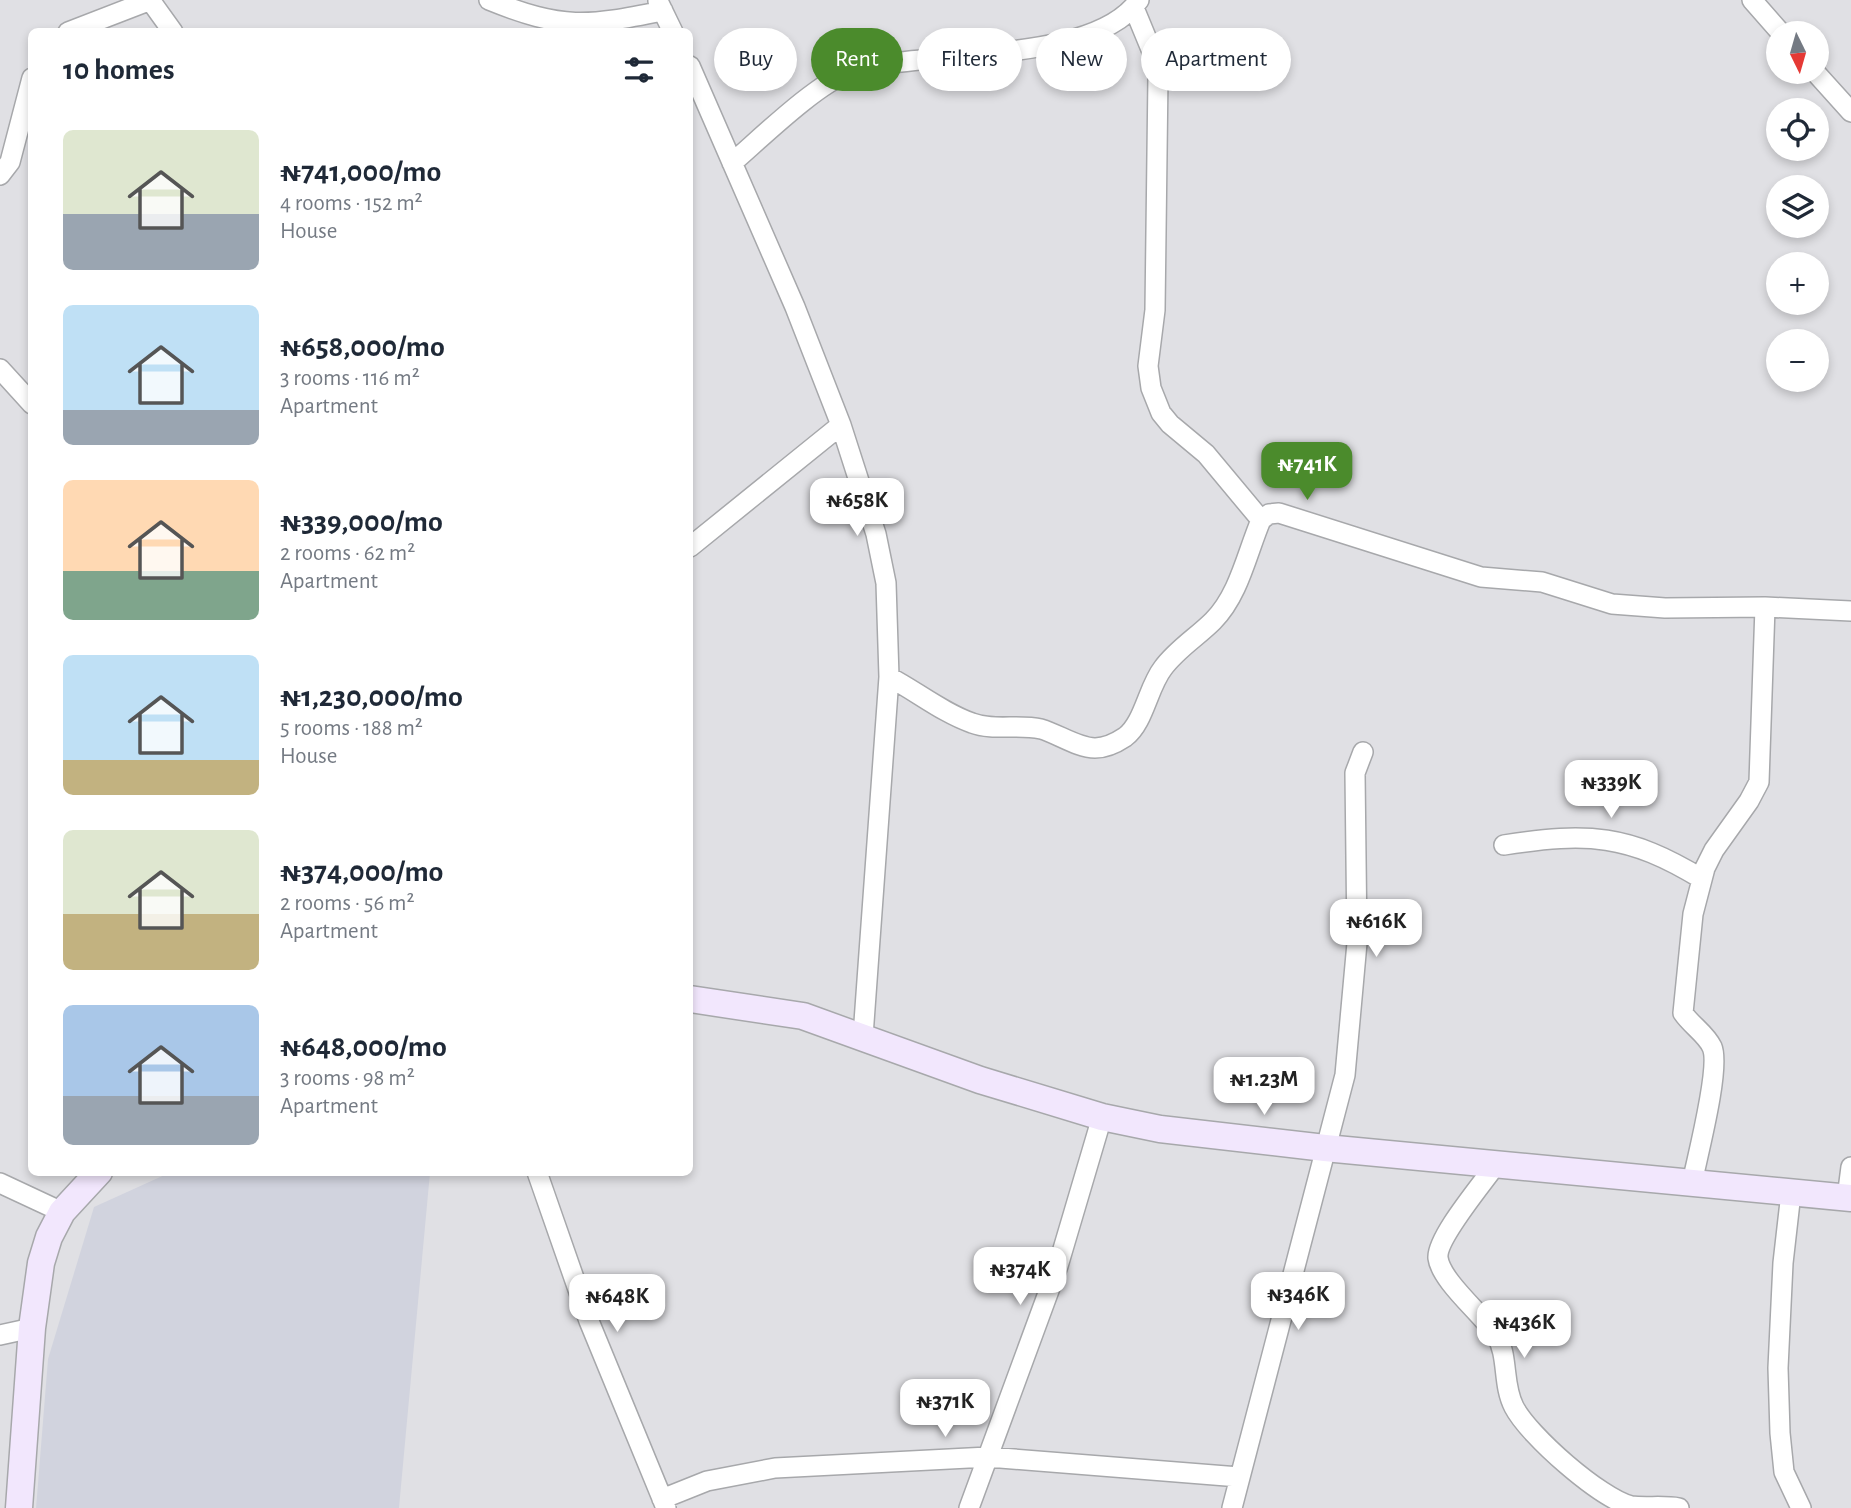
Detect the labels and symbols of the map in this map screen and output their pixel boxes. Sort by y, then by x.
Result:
north arrow [1766,21,1829,84]
pin: ₦741K [1258,442,1356,502]
pin: ₦658K [808,478,906,538]
pin: ₦339K [1562,760,1660,820]
pin: ₦616K [1327,900,1425,959]
pin: ₦1.23M [1207,1058,1321,1117]
pin: ₦374K [971,1248,1069,1307]
pin: ₦346K [1249,1272,1347,1332]
pin: ₦648K [568,1274,666,1334]
pin: ₦436K [1475,1300,1573,1360]
pin: ₦371K [896,1380,994,1439]

